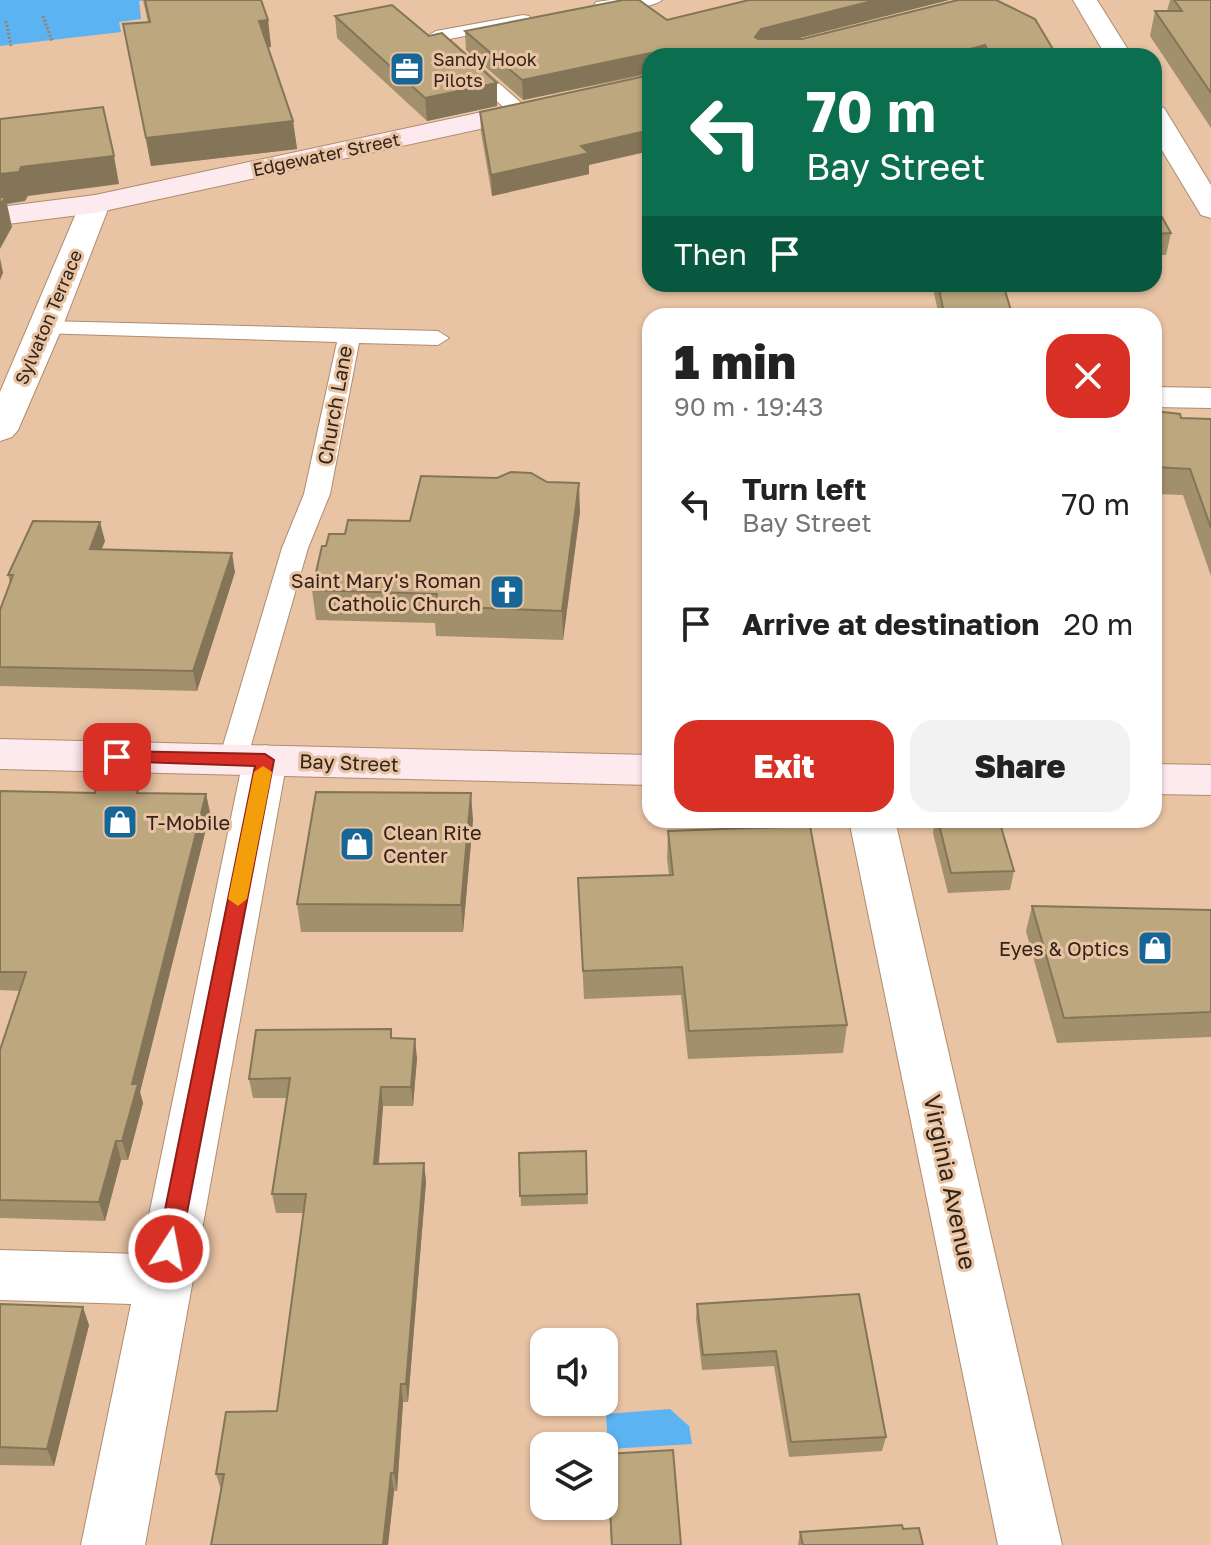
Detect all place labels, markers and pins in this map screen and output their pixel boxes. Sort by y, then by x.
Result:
place label: Sandy Hook Pilots [433,48,537,91]
office icon: Sandy Hook Pilots [388,50,426,88]
place label: Saint Mary's Roman Catholic Church [291,568,481,615]
church icon: Saint Mary's Roman Catholic Church [488,573,526,611]
pin [83,723,151,791]
shop icon: T-Mobile [101,803,139,841]
place label: T-Mobile [146,810,230,834]
place label: Clean Rite Center [383,820,482,867]
shop icon: Clean Rite Center [338,825,376,863]
shop icon: Eyes & Optics [1136,929,1174,967]
place label: Eyes & Optics [999,936,1129,960]

